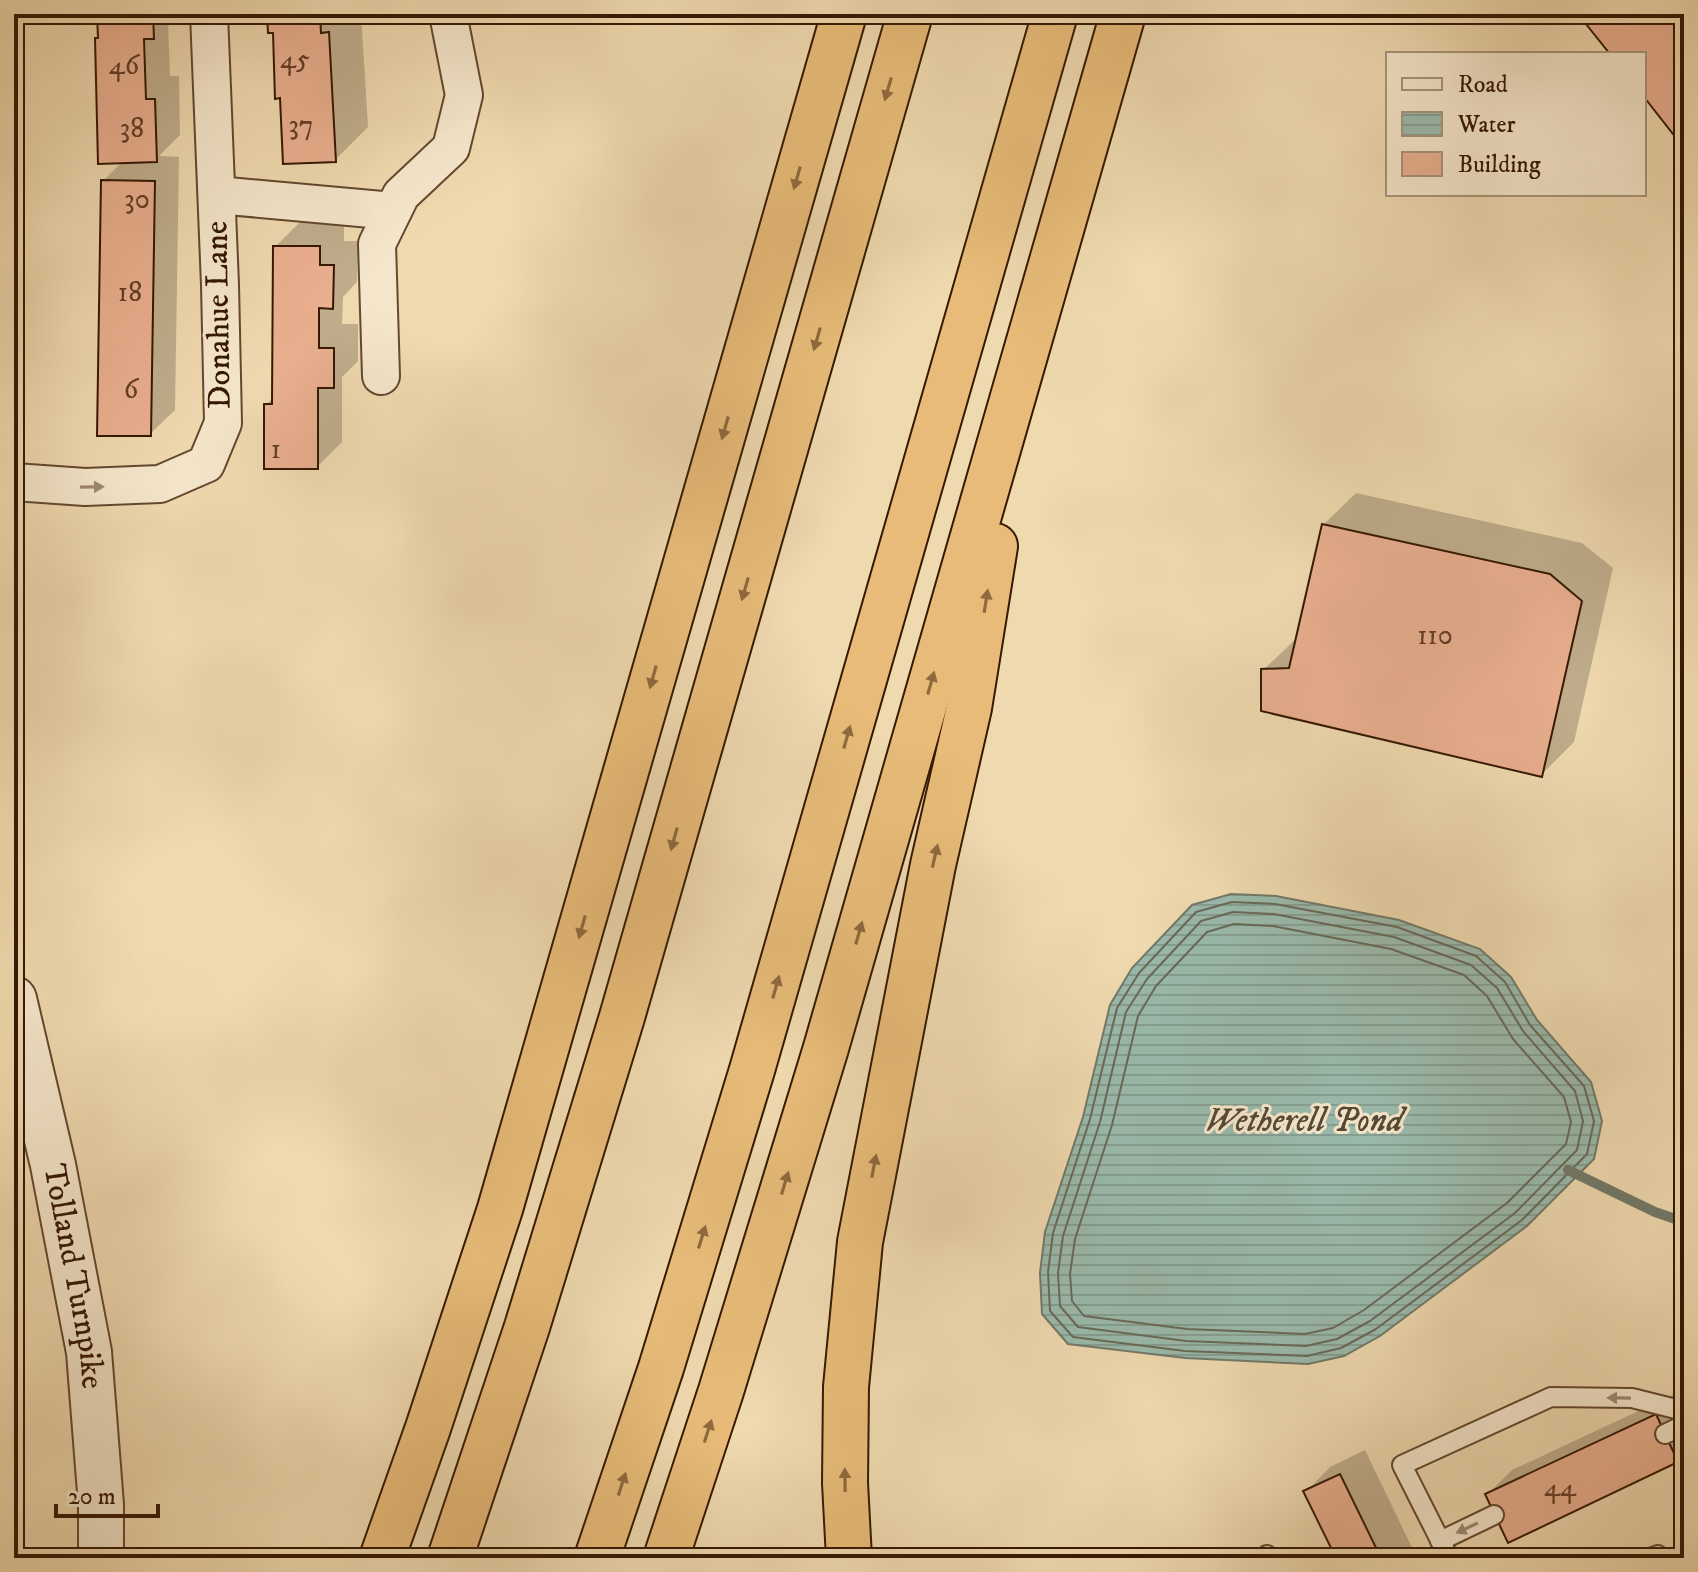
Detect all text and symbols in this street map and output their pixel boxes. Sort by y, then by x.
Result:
house number: 45 [280,42,310,77]
house number: 46 [109,48,141,83]
legend [1386,52,1646,196]
text: Road [1458,70,1508,100]
one-way arrow [881,77,894,101]
house number: 37 [288,108,314,143]
text: Water [1457,110,1515,140]
house number: 38 [120,111,144,146]
text: Building [1458,150,1541,180]
one-way arrow [790,166,803,190]
house number: 30 [124,182,150,217]
street label: Donahue Lane [197,220,241,410]
house number: 18 [118,275,142,310]
one-way arrow [810,327,823,351]
house number: 6 [124,372,140,407]
one-way arrow [718,416,731,440]
house number: 1 [271,432,281,467]
one-way arrow [80,480,105,493]
one-way arrow [738,577,751,601]
one-way arrow [980,589,993,614]
house number: 110 [1417,618,1453,653]
one-way arrow [647,665,659,690]
one-way arrow [925,671,938,695]
one-way arrow [842,725,854,750]
one-way arrow [667,826,679,851]
one-way arrow [930,844,942,869]
one-way arrow [575,916,588,940]
one-way arrow [853,921,866,945]
one-way arrow [770,975,783,999]
water label: Wetherell Pond [1205,1100,1408,1142]
one-way arrow [868,1153,880,1178]
street label: Tolland Turnpike [33,1161,112,1390]
one-way arrow [779,1170,792,1194]
one-way arrow [696,1224,709,1248]
one-way arrow [1605,1392,1631,1404]
one-way arrow [702,1419,714,1443]
one-way arrow [839,1467,851,1492]
scale bar [56,1468,158,1518]
house number: 44 [1544,1470,1577,1505]
one-way arrow [617,1472,629,1496]
text: 20 m [68,1482,116,1512]
one-way arrow [1456,1521,1479,1535]

